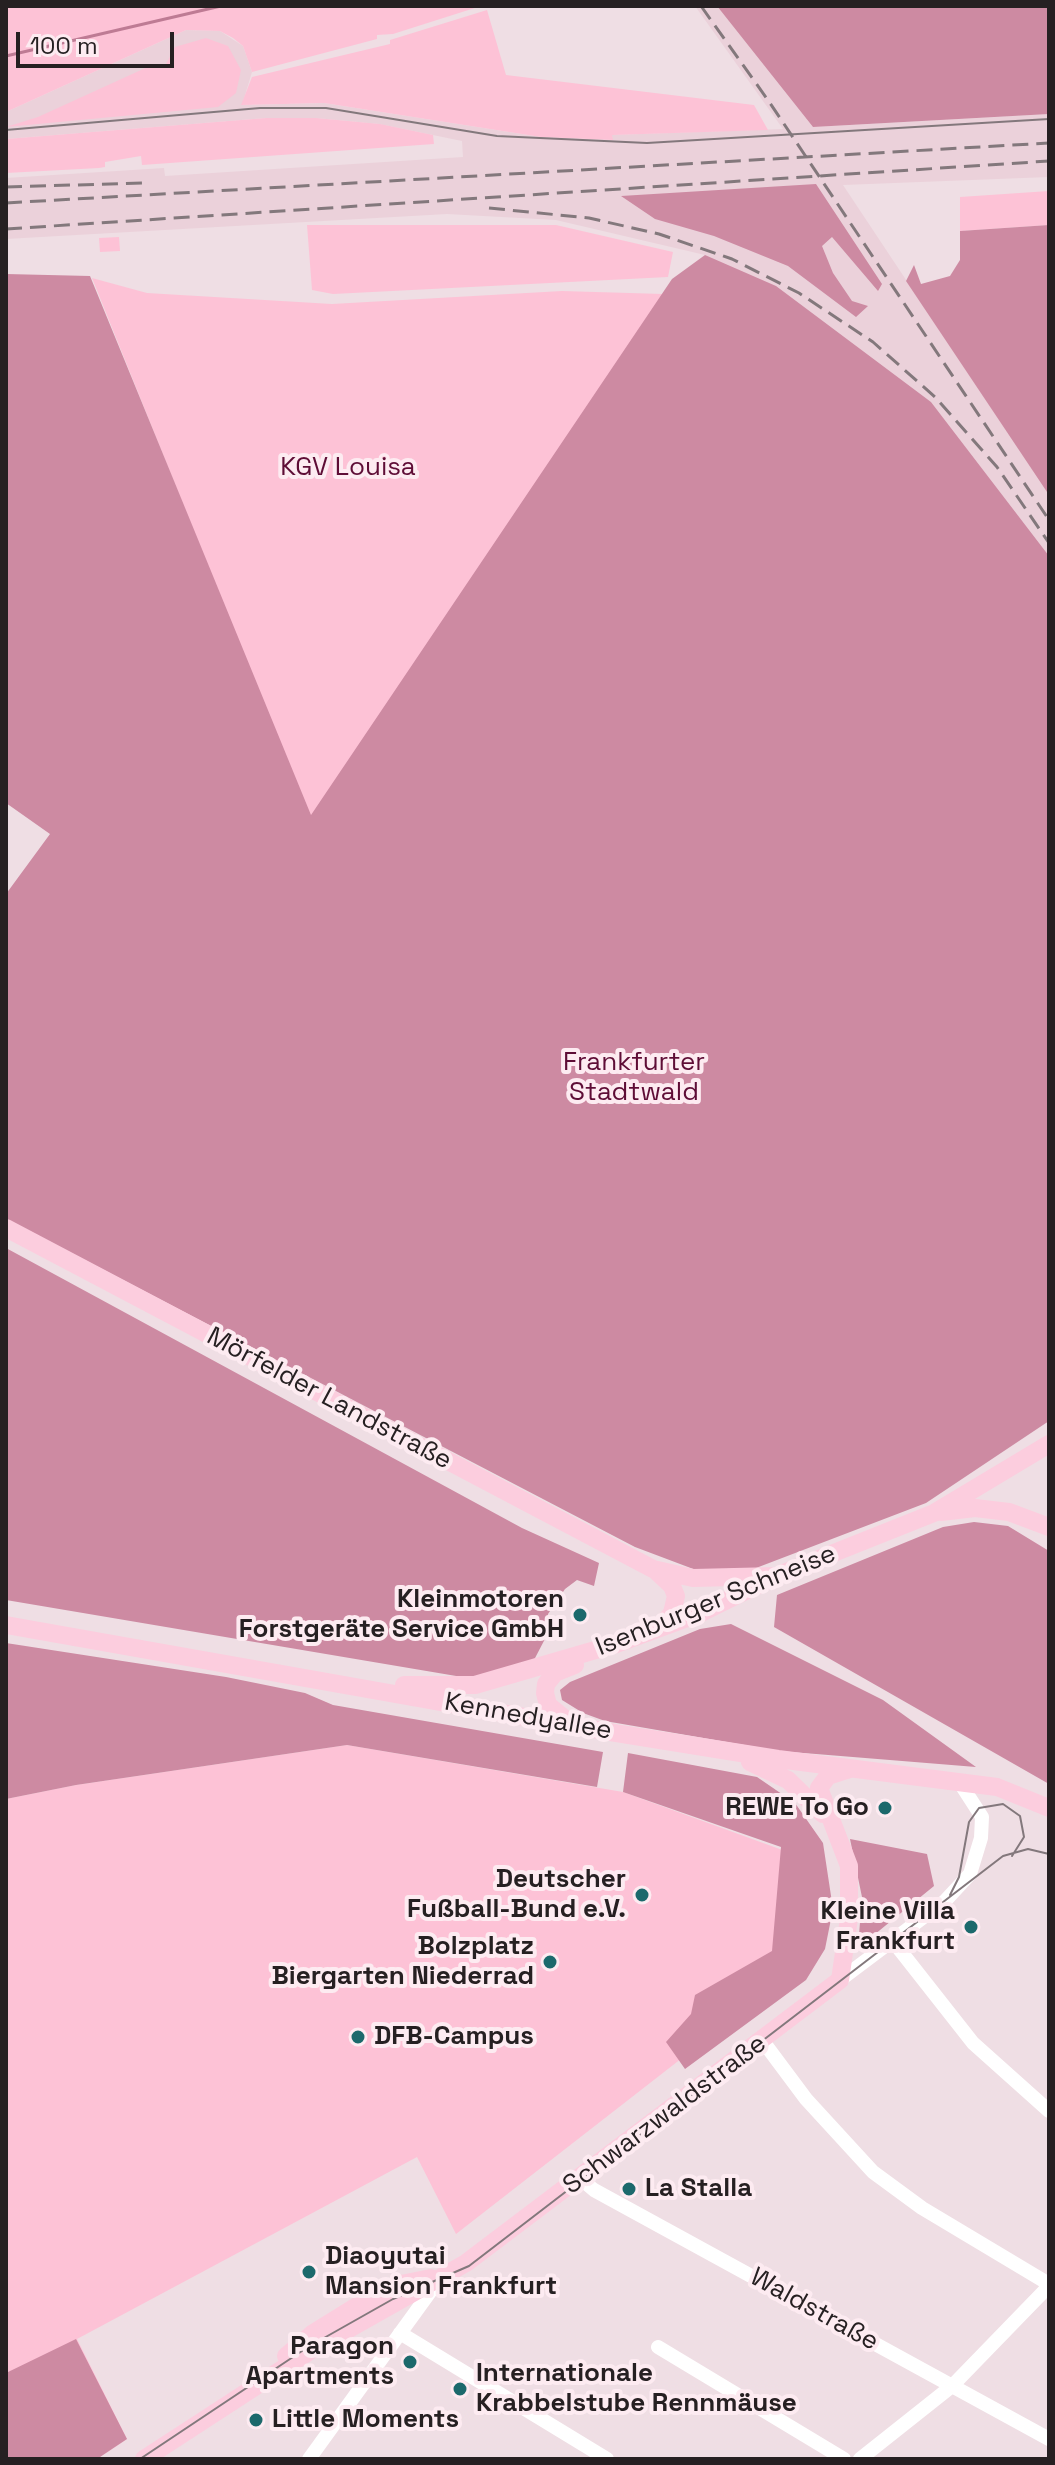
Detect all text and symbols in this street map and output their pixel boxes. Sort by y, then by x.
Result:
scale bar [20,16,178,66]
text: 100 m [30,30,98,61]
park label: KGV Louisa [280,452,416,484]
park label: Frankfurter Stadtwald [563,1047,705,1108]
street label: Mörfelder Landstraße [201,1321,457,1477]
street label: Isenburger Schneise [591,1539,841,1663]
place label: Kleinmotoren Forstgeräte Service GmbH [239,1584,564,1646]
marker: Kleinmotoren Forstgeräte Service GmbH [571,1606,589,1624]
street label: Kennedyallee [442,1687,614,1747]
place label: REWE To Go [725,1792,869,1824]
marker: REWE To Go [876,1799,894,1817]
place label: Deutscher Fußball-Bund e.V. [407,1864,626,1926]
marker: Deutscher Fußball-Bund e.V. [633,1886,651,1904]
place label: Kleine Villa Frankfurt [820,1896,955,1958]
marker: Kleine Villa Frankfurt [962,1918,980,1936]
place label: Bolzplatz Biergarten Niederrad [272,1931,534,1992]
marker: Bolzplatz Biergarten Niederrad [541,1953,559,1971]
place label: DFB-Campus [374,2021,534,2053]
marker: DFB-Campus [349,2028,367,2046]
street label: Schwarzwaldstraße [557,2028,773,2202]
place label: La Stalla [645,2173,752,2205]
marker: La Stalla [620,2180,638,2198]
place label: Diaoyutai Mansion Frankfurt [325,2241,557,2302]
street label: Waldstraße [744,2262,884,2358]
marker: Diaoyutai Mansion Frankfurt [300,2263,318,2281]
place label: Paragon Apartments [245,2331,394,2392]
marker: Paragon Apartments [401,2353,419,2371]
place label: Internationale Krabbelstube Rennmäuse [476,2358,797,2420]
marker: Internationale Krabbelstube Rennmäuse [451,2380,469,2398]
place label: Little Moments [272,2404,459,2436]
marker: Little Moments [247,2411,265,2429]

